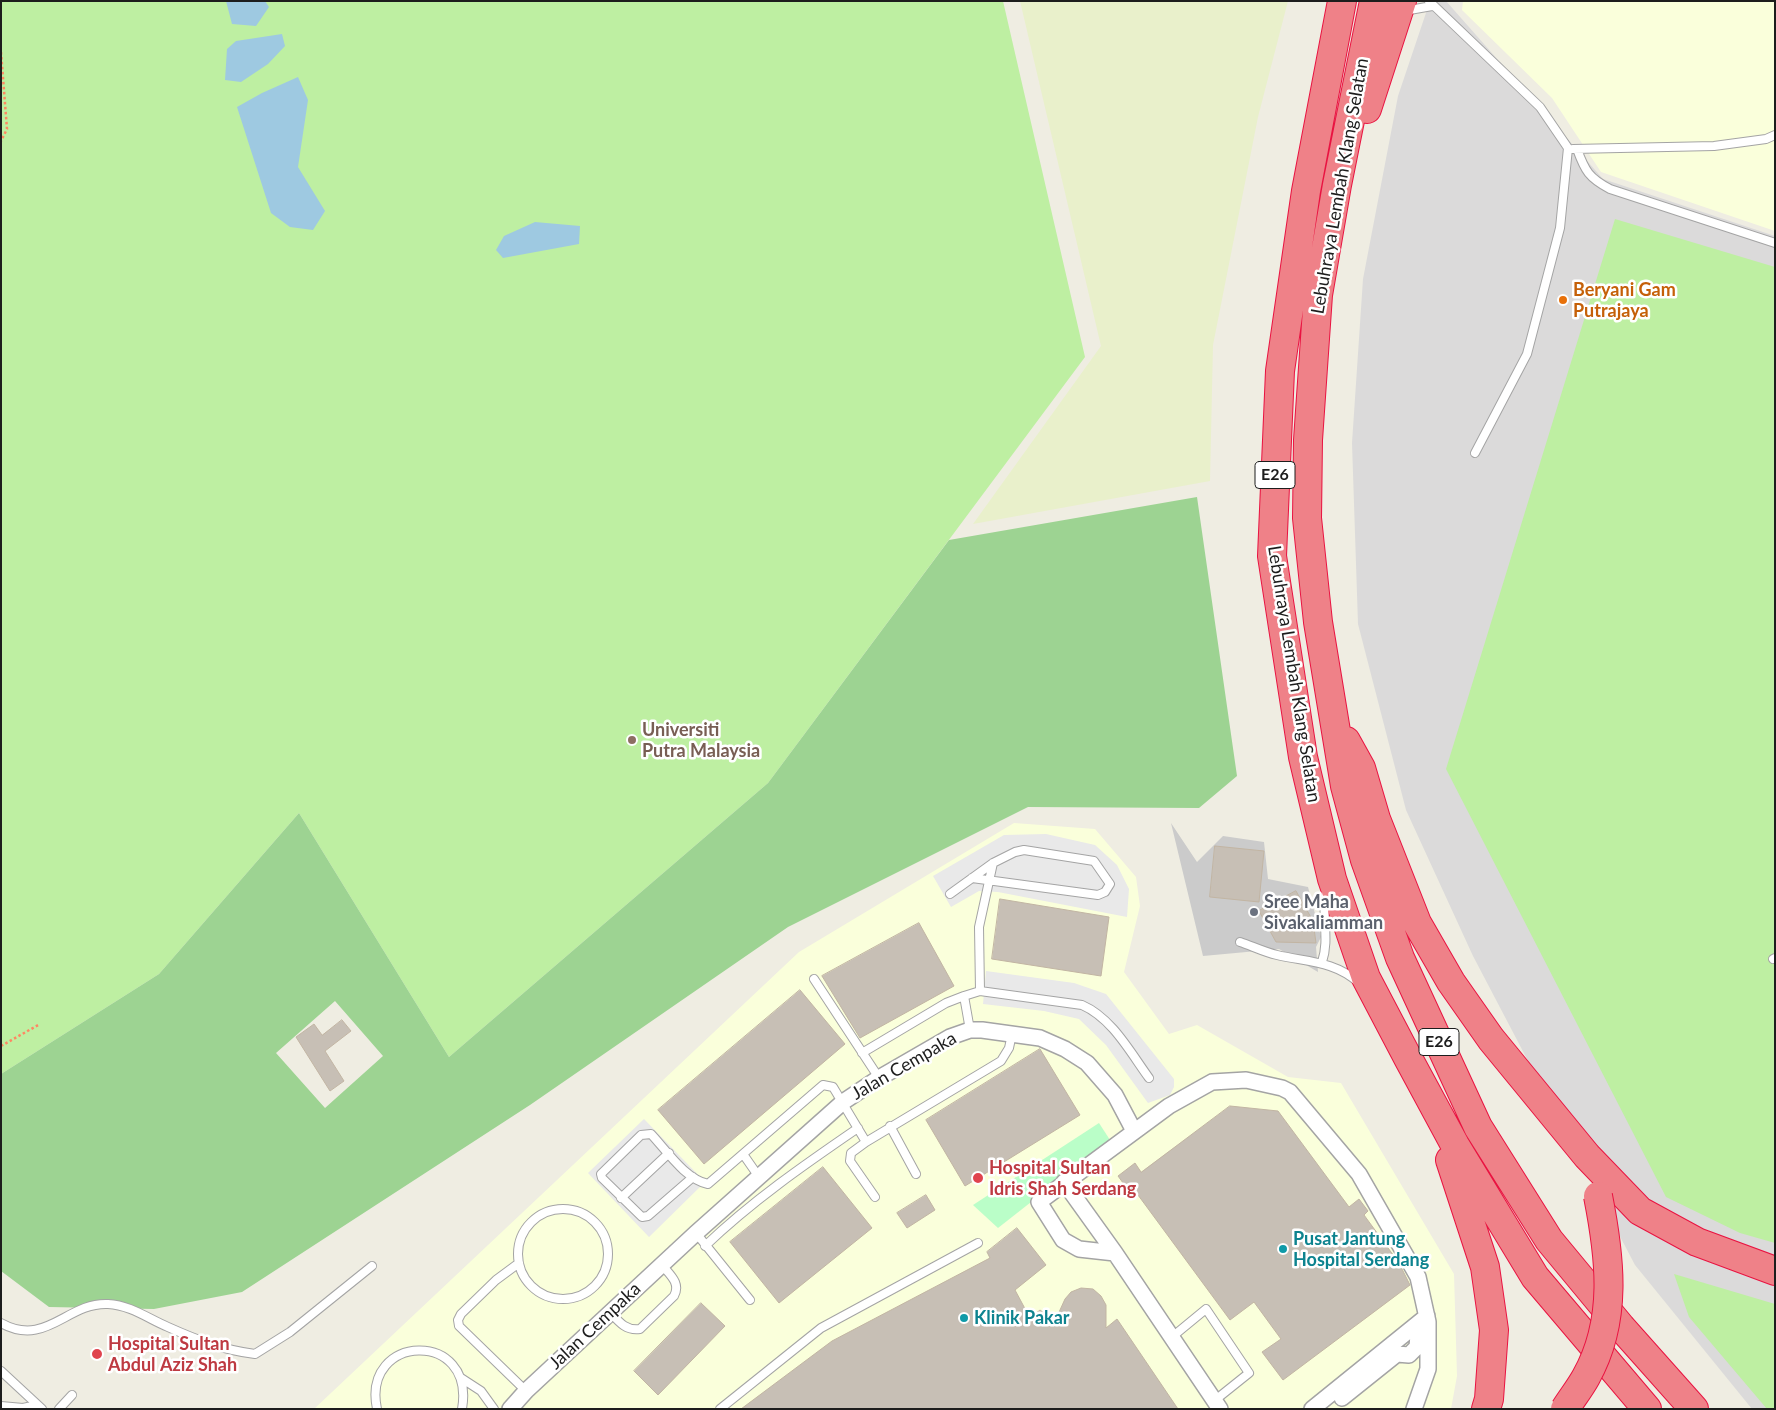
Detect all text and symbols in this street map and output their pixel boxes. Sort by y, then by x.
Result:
street label: Lebuhraya Lembah Klang Selatan [1307,56,1373,316]
place label: Beryani Gam Putrajaya [1573,279,1676,322]
marker: Beryani Gam Putrajaya [1557,294,1569,306]
road number: E26 [1255,462,1295,488]
street label: Lebuhraya Lembah Klang Selatan [1263,544,1325,804]
place label: Universiti Putra Malaysia [642,719,760,762]
marker: Universiti Putra Malaysia [626,734,638,746]
place label: Sree Maha Sivakaliamman [1264,891,1383,934]
marker: Sree Maha Sivakaliamman [1248,906,1260,918]
street label: Jalan Cempaka [848,1027,960,1105]
road number: E26 [1419,1028,1459,1056]
place label: Hospital Sultan Idris Shah Serdang [989,1157,1136,1200]
marker: Hospital Sultan Idris Shah Serdang [971,1171,985,1185]
place label: Pusat Jantung Hospital Serdang [1293,1228,1429,1270]
marker: Pusat Jantung Hospital Serdang [1277,1243,1289,1255]
street label: Jalan Cempaka [545,1278,645,1374]
place label: Klinik Pakar [974,1307,1070,1329]
marker: Klinik Pakar [958,1312,970,1324]
place label: Hospital Sultan Abdul Aziz Shah [108,1333,237,1376]
marker: Hospital Sultan Abdul Aziz Shah [90,1347,104,1361]

